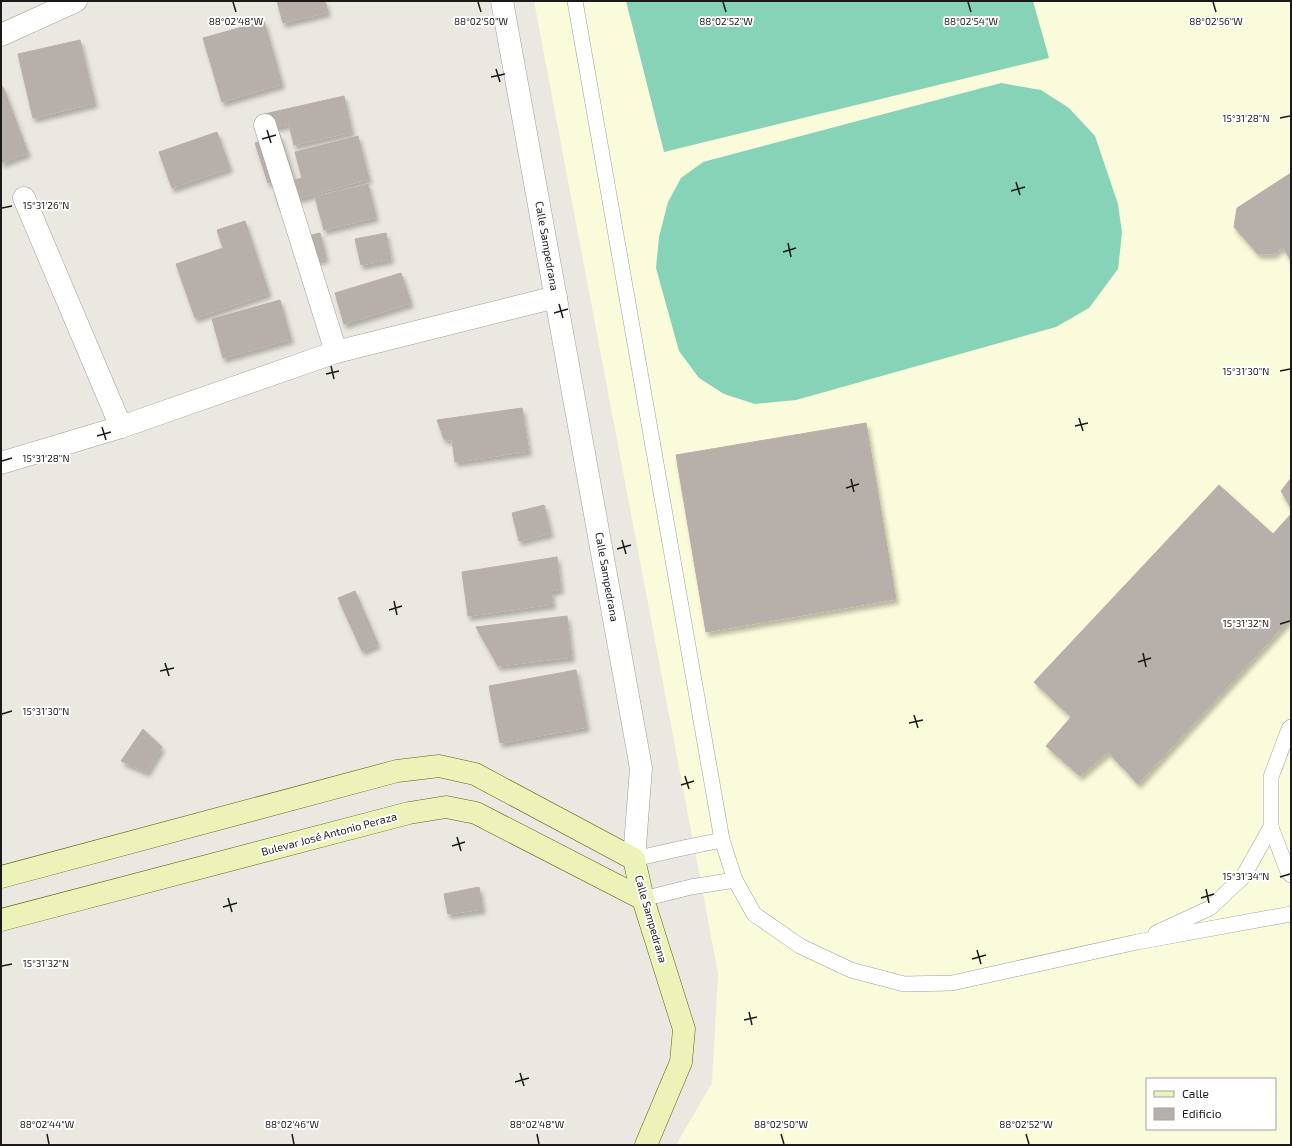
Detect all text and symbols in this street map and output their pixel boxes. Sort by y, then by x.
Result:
text: 88°02'48"W [209,15,264,27]
text: 88°02'50"W [454,15,508,27]
text: 88°02'52"W [699,15,753,27]
text: 88°02'54"W [944,15,999,27]
text: 88°02'56"W [1189,15,1243,27]
text: 15°31'28"N [1223,112,1269,124]
text: 15°31'26"N [23,199,69,211]
street label: Calle Sampedrana [533,200,562,292]
text: 15°31'30"N [1223,365,1269,377]
text: 15°31'28"N [23,452,69,464]
street label: Calle Sampedrana [593,531,622,623]
text: 15°31'32"N [1223,617,1269,629]
text: 15°31'30"N [23,705,69,717]
street label: Bulevar José Antonio Peraza [260,809,398,858]
text: 15°31'34"N [1223,870,1269,882]
street label: Calle Sampedrana [633,874,670,964]
text: 15°31'32"N [23,957,69,969]
legend [1146,1078,1276,1130]
text: Calle [1182,1086,1209,1100]
text: Edificio [1182,1106,1222,1120]
text: 88°02'44"W [20,1118,75,1130]
text: 88°02'46"W [265,1118,320,1130]
text: 88°02'48"W [510,1118,565,1130]
text: 88°02'50"W [754,1118,808,1130]
text: 88°02'52"W [999,1118,1053,1130]

